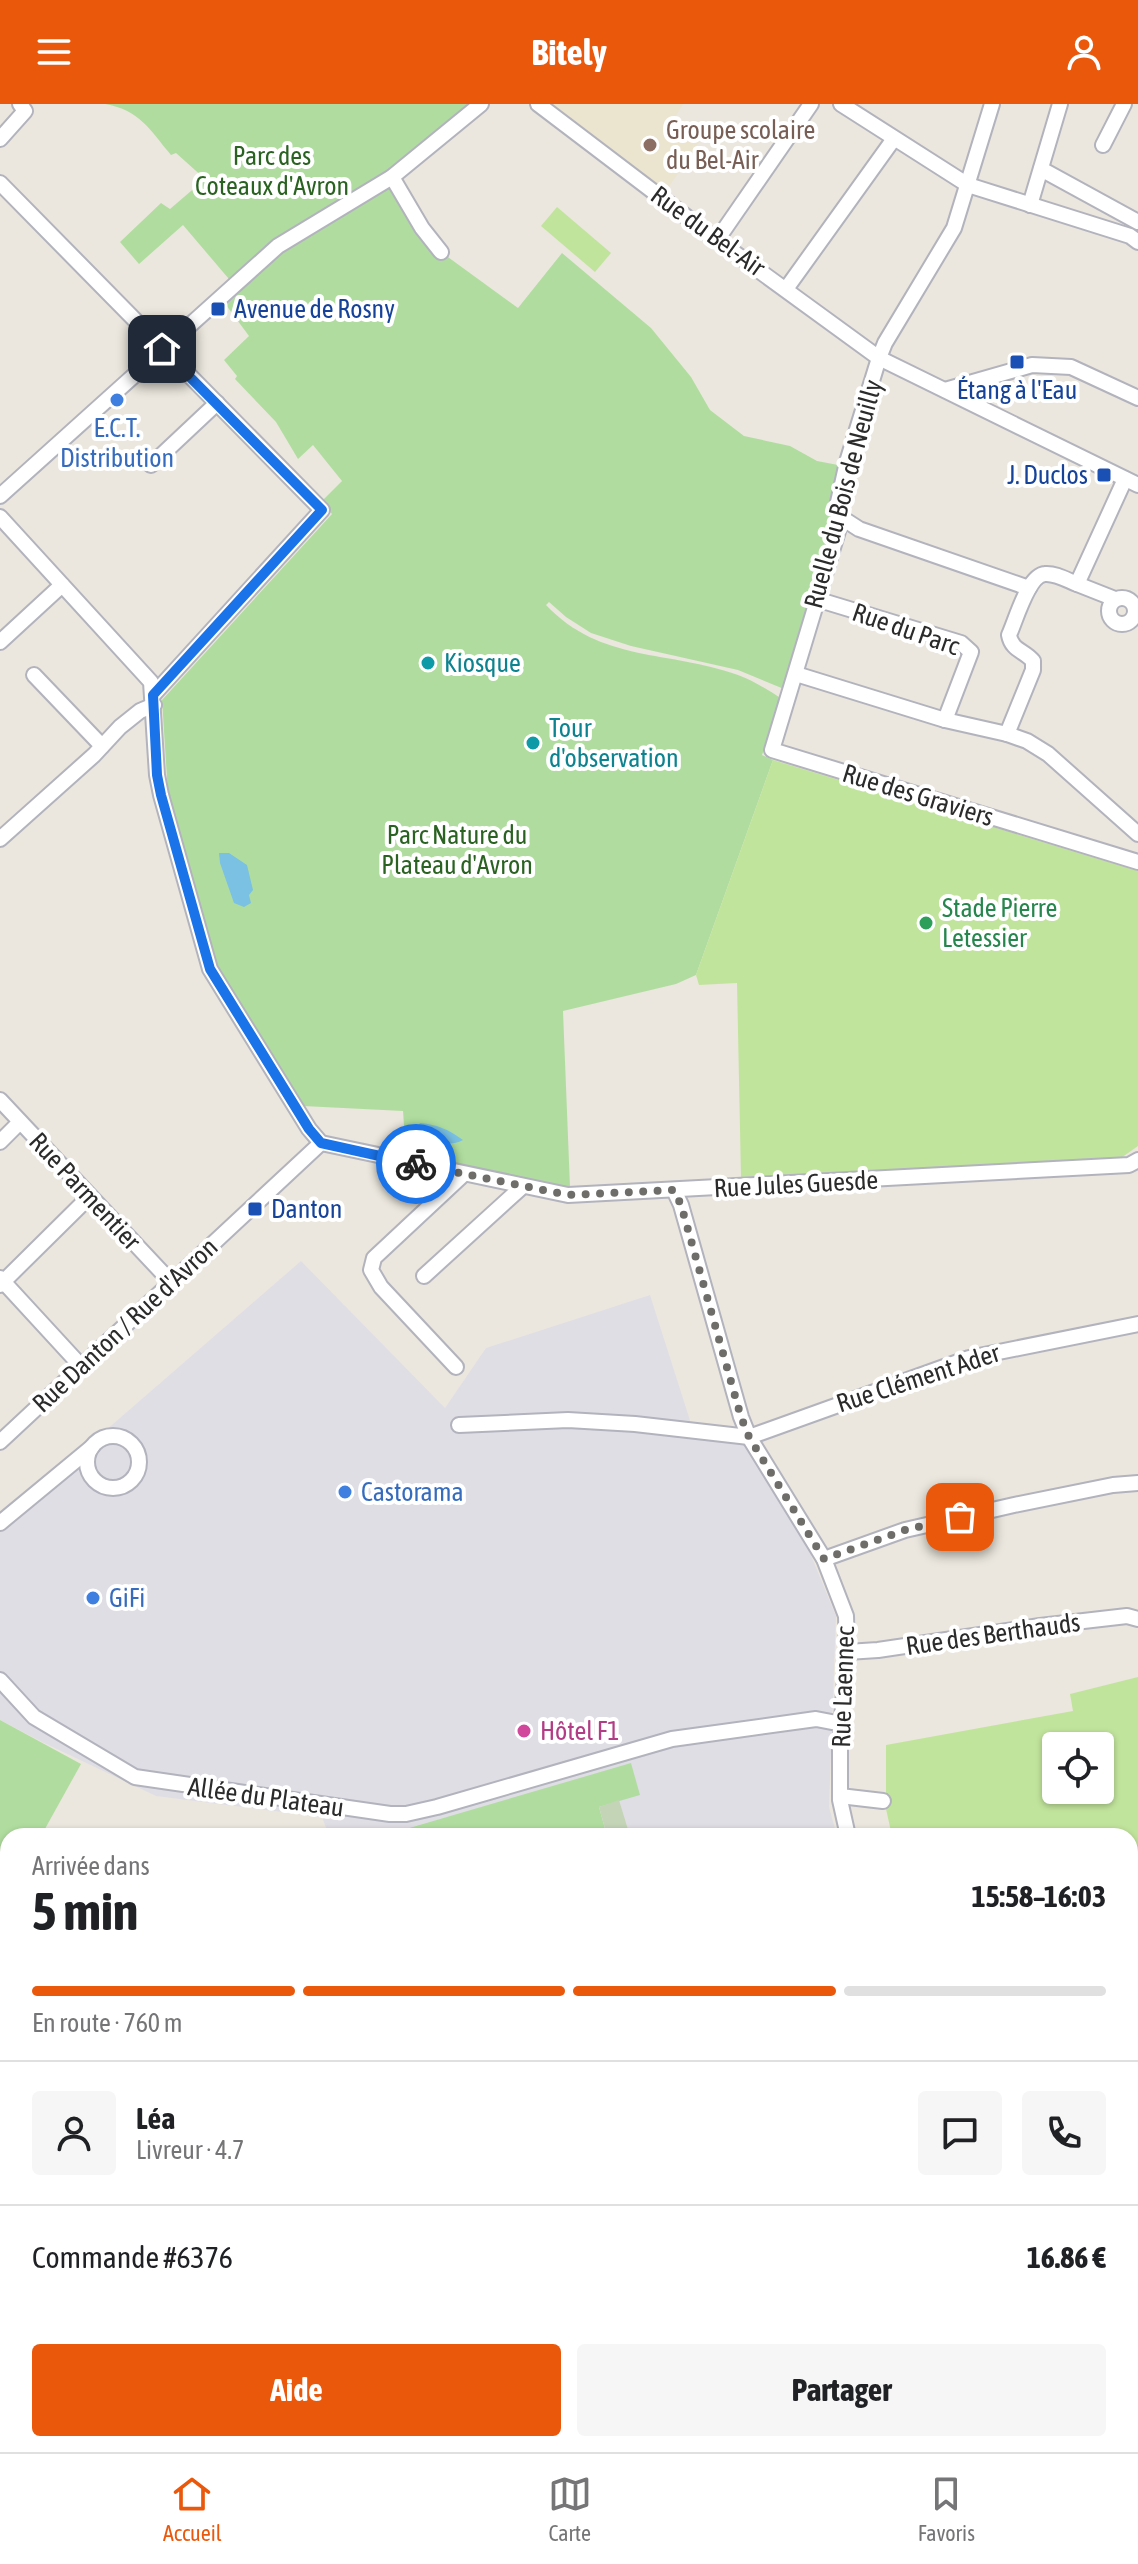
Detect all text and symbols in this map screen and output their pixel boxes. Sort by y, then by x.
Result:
icon: menu [32,30,76,74]
icon: person [1062,30,1106,74]
text: Bitely [531,31,607,73]
place label: Groupe scolaire du Bel-Air [666,115,815,175]
marker: Groupe scolaire du Bel-Air [641,136,659,154]
park label: Parc des Coteaux d'Avron [195,141,349,201]
street label: Rue du Bel-Air [645,180,771,282]
place label: Avenue de Rosny [234,294,395,324]
marker: Avenue de Rosny [209,300,227,318]
pin [128,315,196,383]
icon: home [140,327,184,371]
marker: Étang à l'Eau [1008,353,1026,371]
place label: Étang à l'Eau [957,375,1077,405]
street label: Ruelle du Bois de Neuilly [798,376,888,612]
marker: E.C.T. Distribution [108,391,126,409]
place label: E.C.T. Distribution [60,413,174,473]
place label: J. Duclos [1007,460,1088,490]
marker: J. Duclos [1095,466,1113,484]
street label: Rue du Parc [849,597,964,661]
place label: Kiosque [444,648,521,678]
marker: Kiosque [419,654,437,672]
place label: Tour d'observation [549,713,679,773]
marker: Tour d'observation [524,734,542,752]
street label: Rue des Graviers [839,758,997,832]
park label: Parc Nature du Plateau d'Avron [381,820,533,880]
place label: Stade Pierre Letessier [942,893,1057,953]
marker: Stade Pierre Letessier [917,914,935,932]
courier [376,1124,456,1204]
street label: Rue Parmentier [23,1126,147,1256]
icon: bike [394,1142,438,1186]
street label: Rue Jules Guesde [713,1165,879,1203]
place label: Danton [271,1194,342,1224]
marker: Danton [246,1200,264,1218]
street label: Rue Danton / Rue d'Avron [26,1232,224,1418]
street label: Rue Clément Ader [833,1337,1004,1418]
place label: Castorama [361,1477,463,1507]
marker: Castorama [336,1483,354,1501]
pin [926,1483,994,1551]
icon: bag [938,1495,982,1539]
place label: GiFi [109,1583,145,1613]
marker: GiFi [84,1589,102,1607]
street label: Rue des Berthauds [904,1607,1082,1661]
street label: Rue Laennec [826,1625,860,1748]
place label: Hôtel F1 [540,1716,620,1746]
marker: Hôtel F1 [515,1722,533,1740]
map controls [1042,1732,1114,1804]
button: locate [1042,1732,1114,1804]
street label: Allée du Plateau [186,1771,346,1823]
text: Arrivée dans [32,1851,150,1881]
text: 15:58–16:03 [971,1879,1106,1913]
text: 5 min [32,1881,138,1941]
text: En route · 760 m [32,2008,182,2038]
button: person [32,2091,116,2175]
button: chat [918,2091,1002,2175]
button: phone [1022,2091,1106,2175]
text: Léa [136,2101,175,2135]
text: Livreur · 4.7 [136,2135,244,2165]
text: Commande #6376 [32,2240,233,2274]
text: 16.86 € [1027,2240,1106,2274]
button: Aide [32,2344,561,2436]
button: Partager [577,2344,1106,2436]
tab: Accueil [163,2472,222,2546]
tab: Carte [548,2472,592,2546]
tab: Favoris [918,2472,975,2546]

